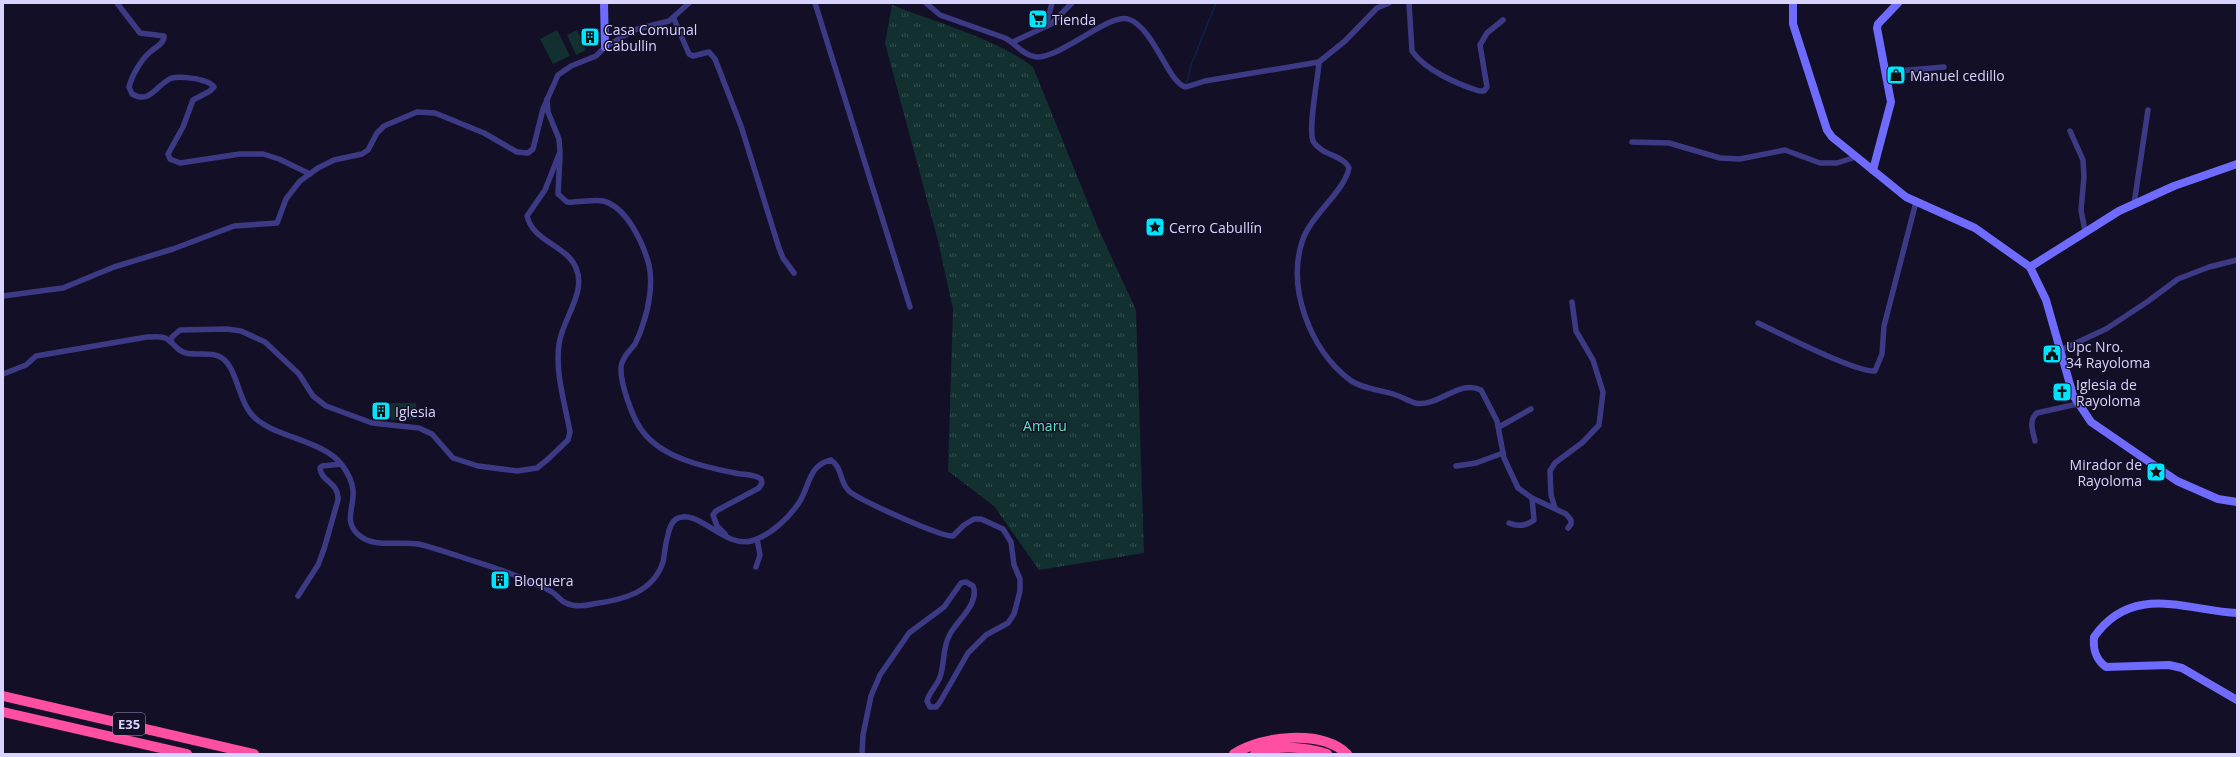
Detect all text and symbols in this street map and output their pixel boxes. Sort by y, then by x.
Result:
supermarket icon: Tienda [1027,8,1049,30]
place label: Tienda [1052,10,1096,29]
place label: Casa Comunal Cabullin [604,20,697,55]
building icon: Casa Comunal Cabullin [579,26,601,48]
shop icon: Manuel cedillo [1885,64,1907,86]
place label: Manuel cedillo [1910,66,2005,85]
place icon: Cerro Cabullín [1144,216,1166,238]
place label: Cerro Cabullín [1169,218,1262,237]
place label: Upc Nro. 34 Rayoloma [2066,337,2150,372]
public building icon: Upc Nro. 34 Rayoloma [2041,343,2063,365]
place label: Iglesia de Rayoloma [2076,375,2141,410]
church icon: Iglesia de Rayoloma [2051,381,2073,403]
building icon: Iglesia [370,400,392,422]
place label: Iglesia [395,402,436,421]
park label: Amaru [1023,416,1067,435]
place label: Mirador de Rayoloma [2070,455,2142,490]
place icon: Mirador de Rayoloma [2145,461,2167,483]
building icon: Bloquera [489,569,511,591]
place label: Bloquera [514,571,574,590]
road number: E35 [113,713,145,735]

